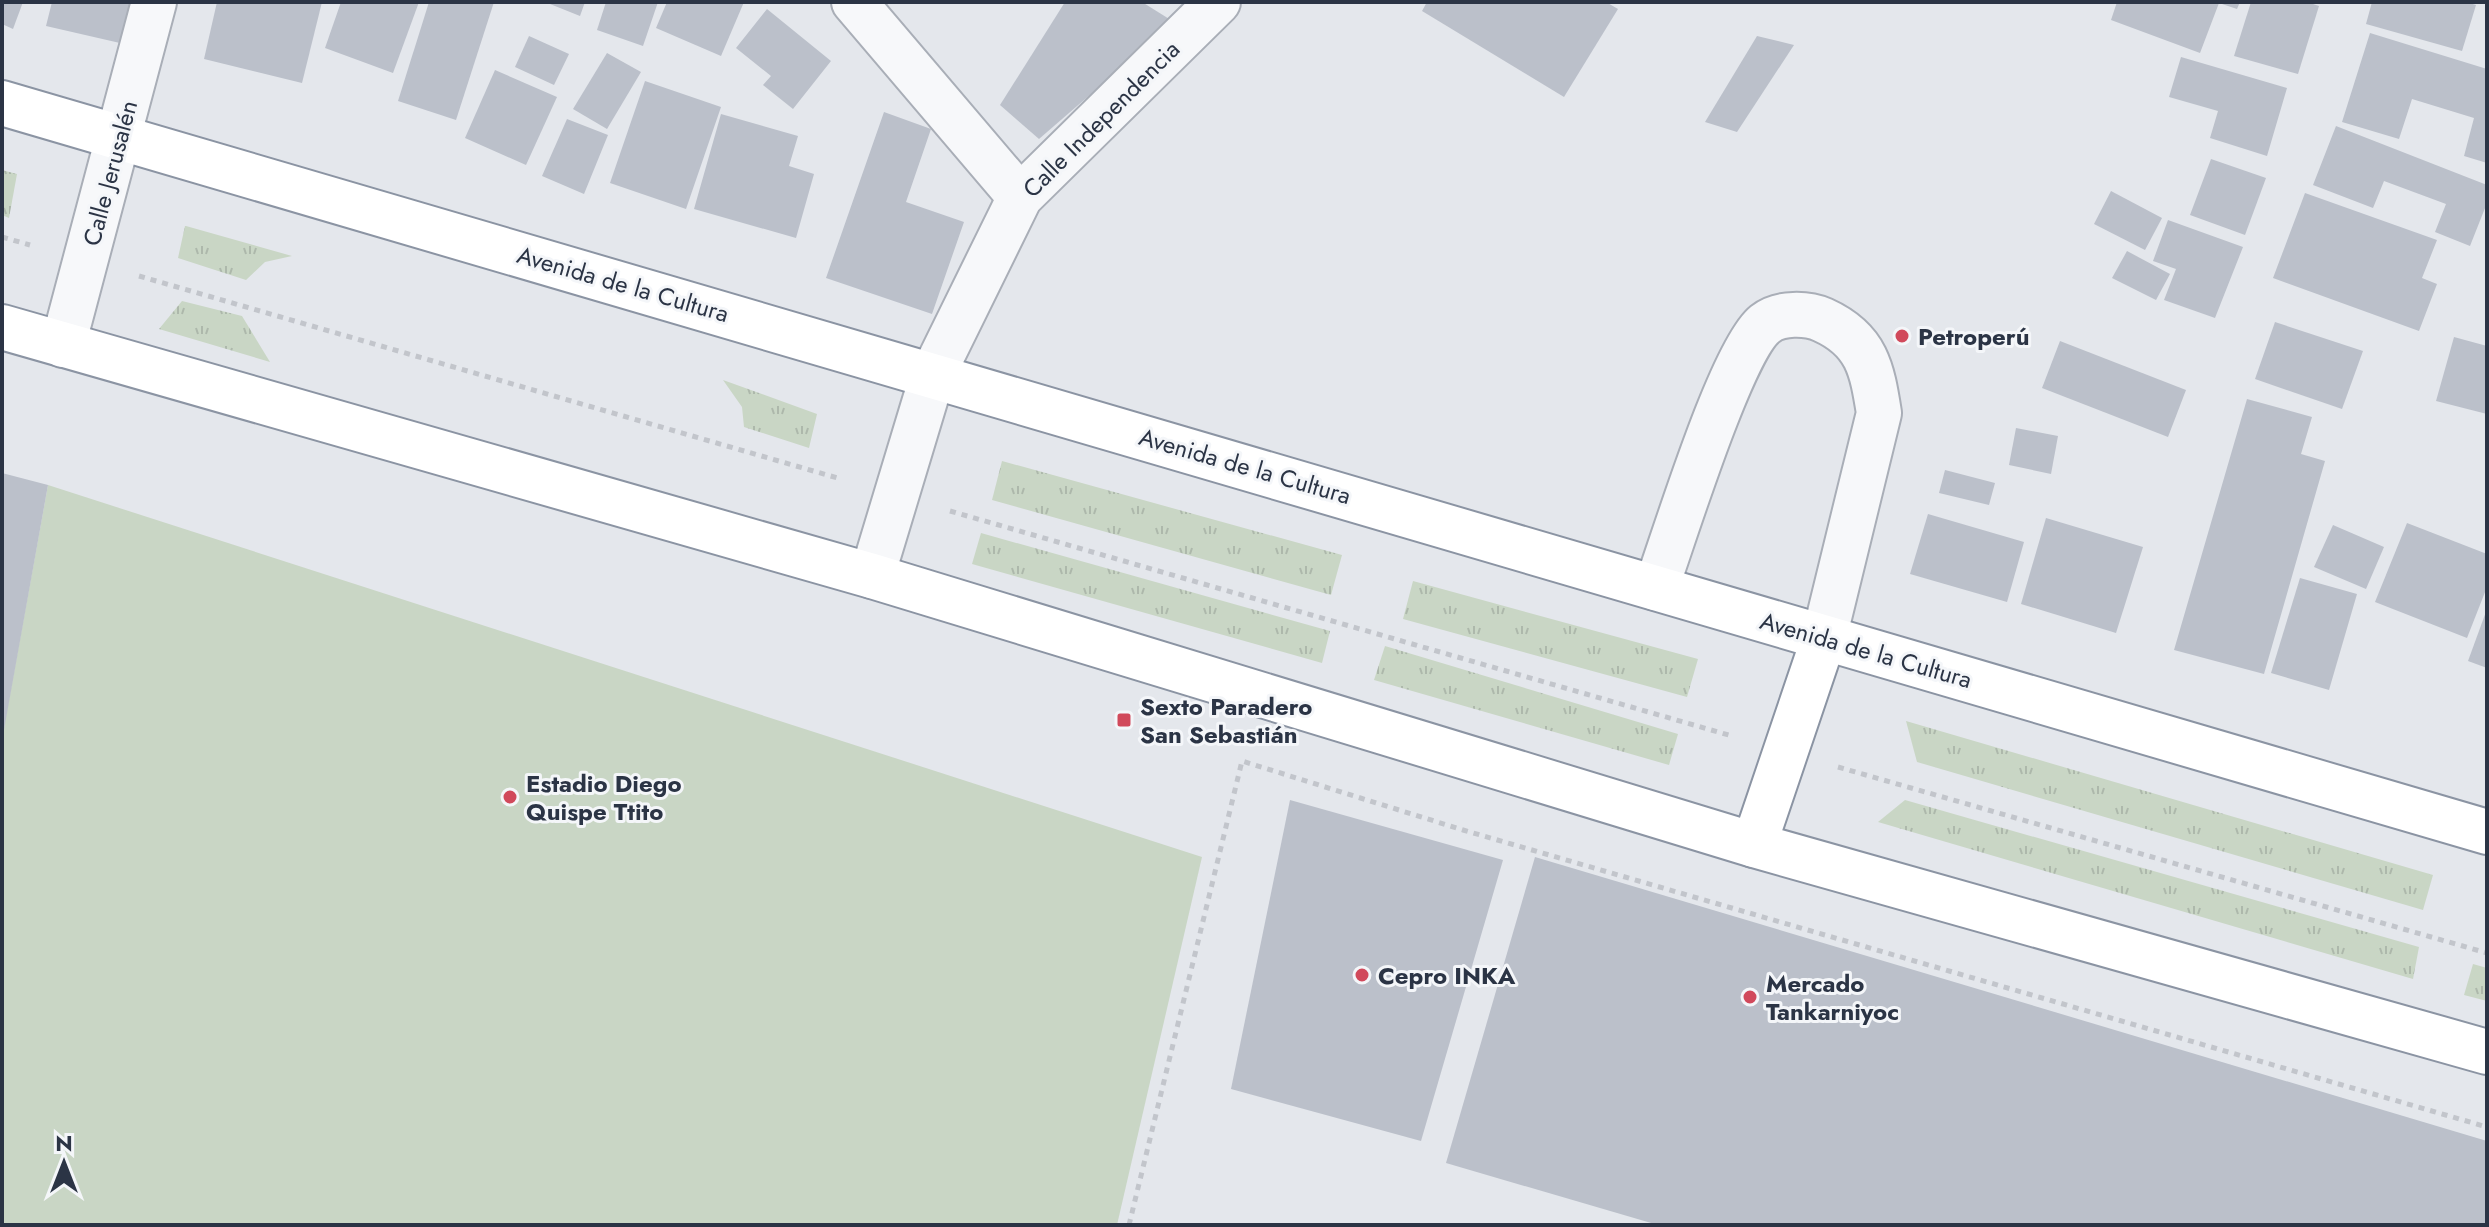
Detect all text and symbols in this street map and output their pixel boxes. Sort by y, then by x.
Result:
street label: Calle Independencia [1015,33,1187,205]
street label: Calle Jerusalén [74,96,146,250]
street label: Avenida de la Cultura [513,237,733,331]
place label: Petroperú [1918,319,2030,354]
marker: Petroperú [1893,327,1911,345]
street label: Avenida de la Cultura [1135,419,1355,513]
street label: Avenida de la Cultura [1756,603,1976,697]
place label: Sexto Paradero San Sebastián [1140,689,1312,752]
marker: Sexto Paradero San Sebastián [1115,711,1133,729]
place label: Estadio Diego Quispe Ttito [526,766,682,829]
marker: Estadio Diego Quispe Ttito [501,788,519,806]
place label: Cepro INKA [1378,958,1516,993]
marker: Cepro INKA [1353,966,1371,984]
place label: Mercado Tankarniyoc [1766,966,1899,1029]
marker: Mercado Tankarniyoc [1741,988,1759,1006]
north arrow [24,1123,104,1203]
text: N [55,1127,73,1159]

